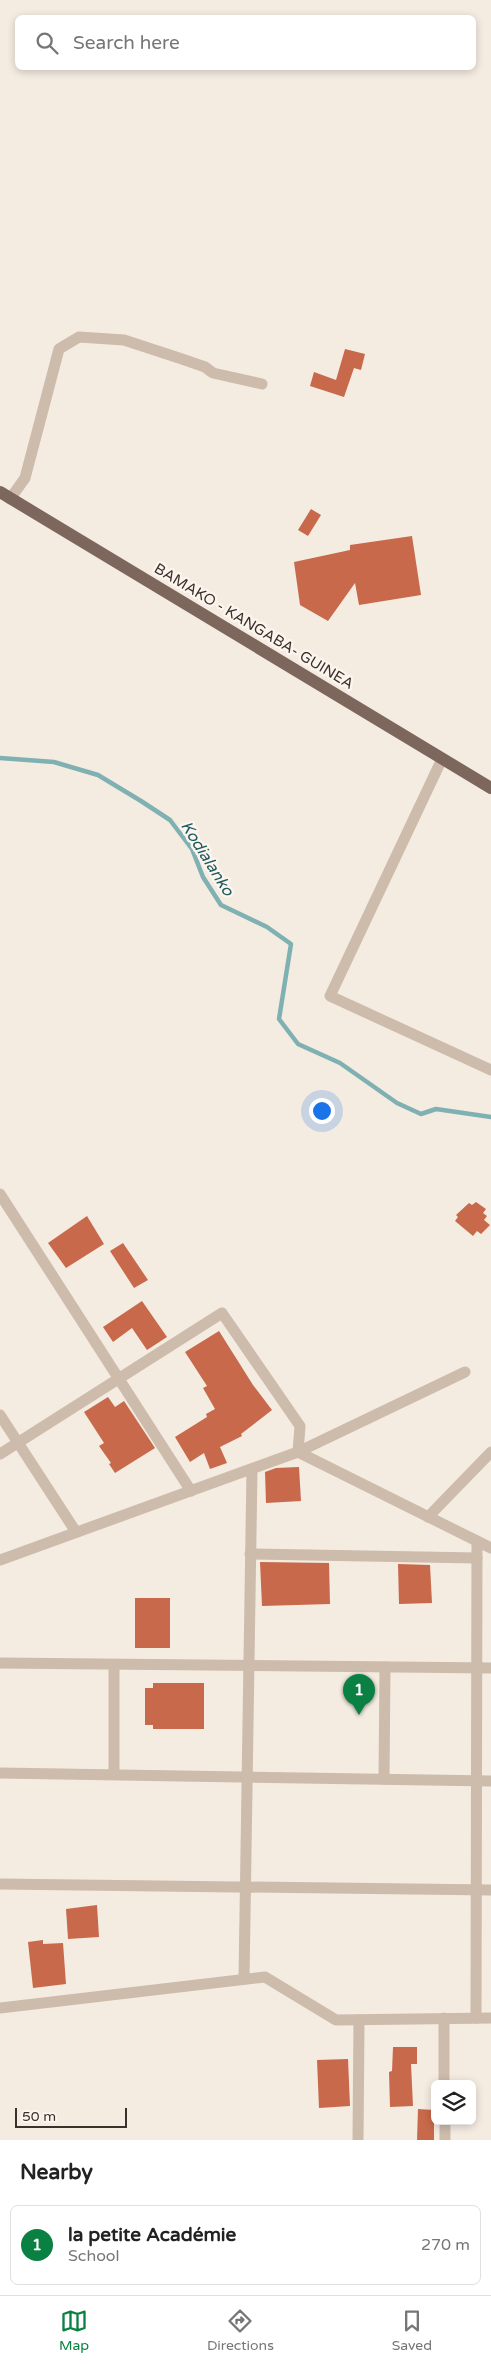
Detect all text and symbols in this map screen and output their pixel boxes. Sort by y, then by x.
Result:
search box [15,15,476,70]
icon: search [33,29,61,57]
text: Search here [73,32,180,54]
street label: BAMAKO - KANGABA- GUINEA [151,559,357,693]
water label: Kodialanko [176,817,239,901]
your location [309,1098,335,1124]
pin: 1 [343,1674,375,1715]
map controls [431,2080,476,2125]
button: layers [431,2080,476,2125]
scale bar [15,2105,128,2128]
text: 50 m [22,2108,56,2125]
text: Nearby [20,2160,93,2185]
text: la petite Académie [68,2224,236,2246]
text: 1 [32,2235,42,2255]
text: 270 m [421,2235,470,2255]
text: School [68,2246,120,2266]
tab: Map [59,2307,89,2354]
tab: Directions [207,2307,274,2354]
tab: Saved [392,2307,432,2354]

